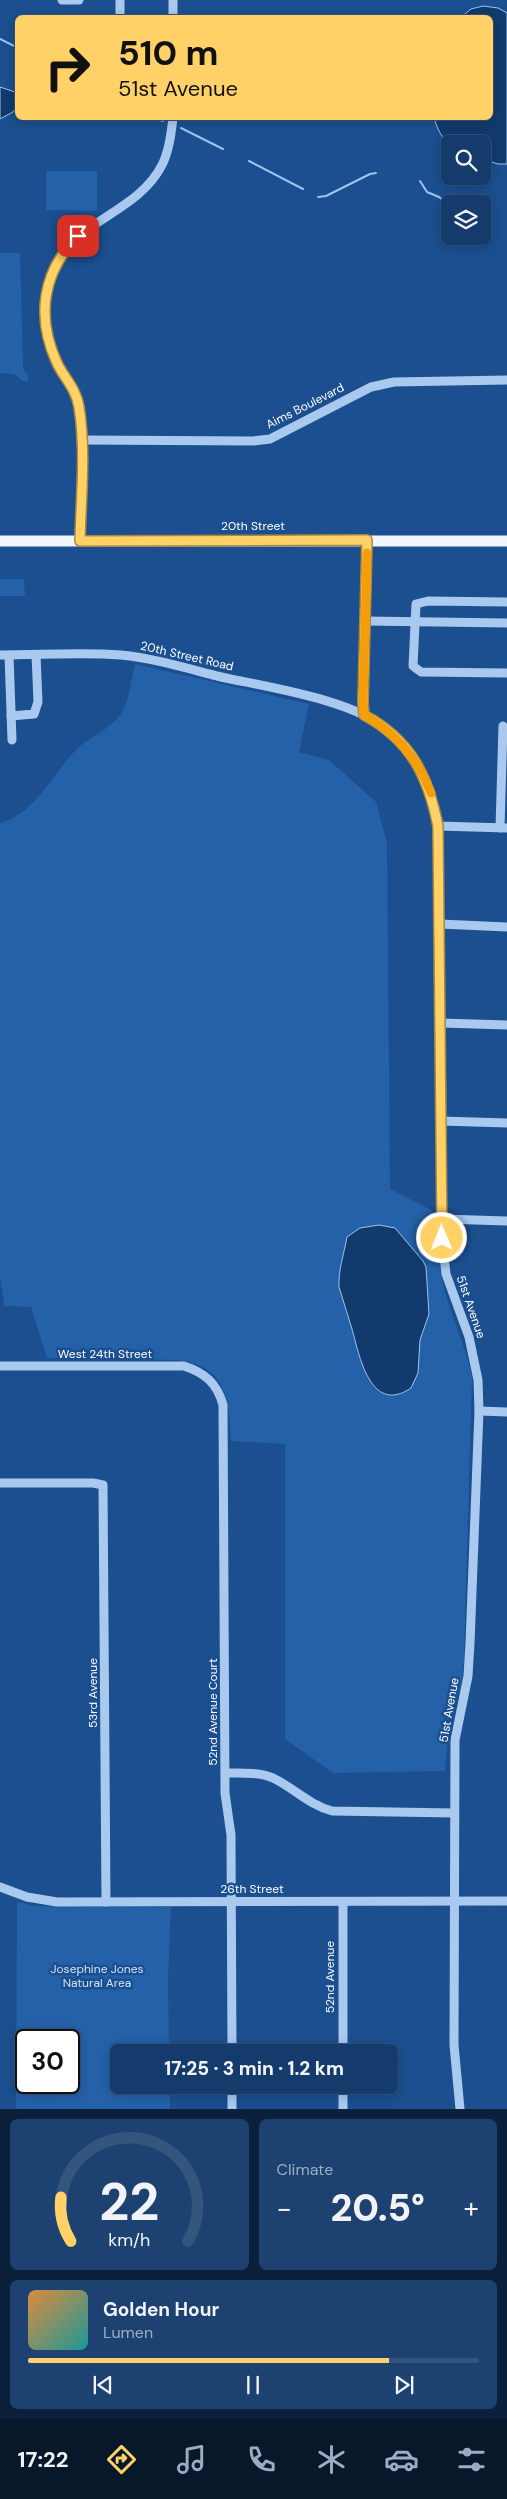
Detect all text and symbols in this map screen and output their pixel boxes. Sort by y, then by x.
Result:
text: 510 m [118,30,218,76]
icon: right [35,35,100,100]
text: 51st Avenue [118,74,238,103]
map controls [441,135,491,245]
button: search [441,135,491,185]
button: layers [441,195,491,245]
pin [57,215,99,257]
icon: arrive [64,222,92,250]
street label: Aims Boulevard [263,379,347,433]
street label: 20th Street [221,518,285,534]
street label: 20th Street Road [139,638,235,674]
position arrow [415,1211,467,1263]
street label: 51st Avenue [453,1273,489,1341]
street label: West 24th Street [58,1346,152,1362]
street label: 53rd Avenue [85,1658,101,1728]
street label: 52nd Avenue Court [205,1658,221,1766]
street label: 51st Avenue [435,1676,463,1744]
street label: 26th Street [220,1881,284,1897]
street label: 52nd Avenue [322,1941,338,2013]
park label: Josephine Jones Natural Area [50,1961,144,1991]
speed limit sign: 30 [15,2029,80,2094]
text: 17:25 · 3 min · 1.2 km [164,2056,344,2081]
text: Climate [277,2159,333,2180]
text: 22 [99,2168,159,2236]
text: 20.5° [331,2183,425,2233]
text: − [277,2190,292,2227]
text: + [464,2190,479,2227]
text: km/h [108,2228,150,2252]
text: Golden Hour [103,2297,219,2322]
text: Lumen [103,2322,153,2343]
icon: previous [89,2371,117,2399]
icon: pause [239,2371,267,2399]
icon: next [390,2371,418,2399]
icon: directions [104,2442,139,2477]
icon: music [174,2442,209,2477]
icon: phone [244,2442,279,2477]
icon: climate [314,2442,349,2477]
icon: car [384,2442,419,2477]
icon: filters [454,2442,489,2477]
text: 17:22 [18,2445,68,2474]

